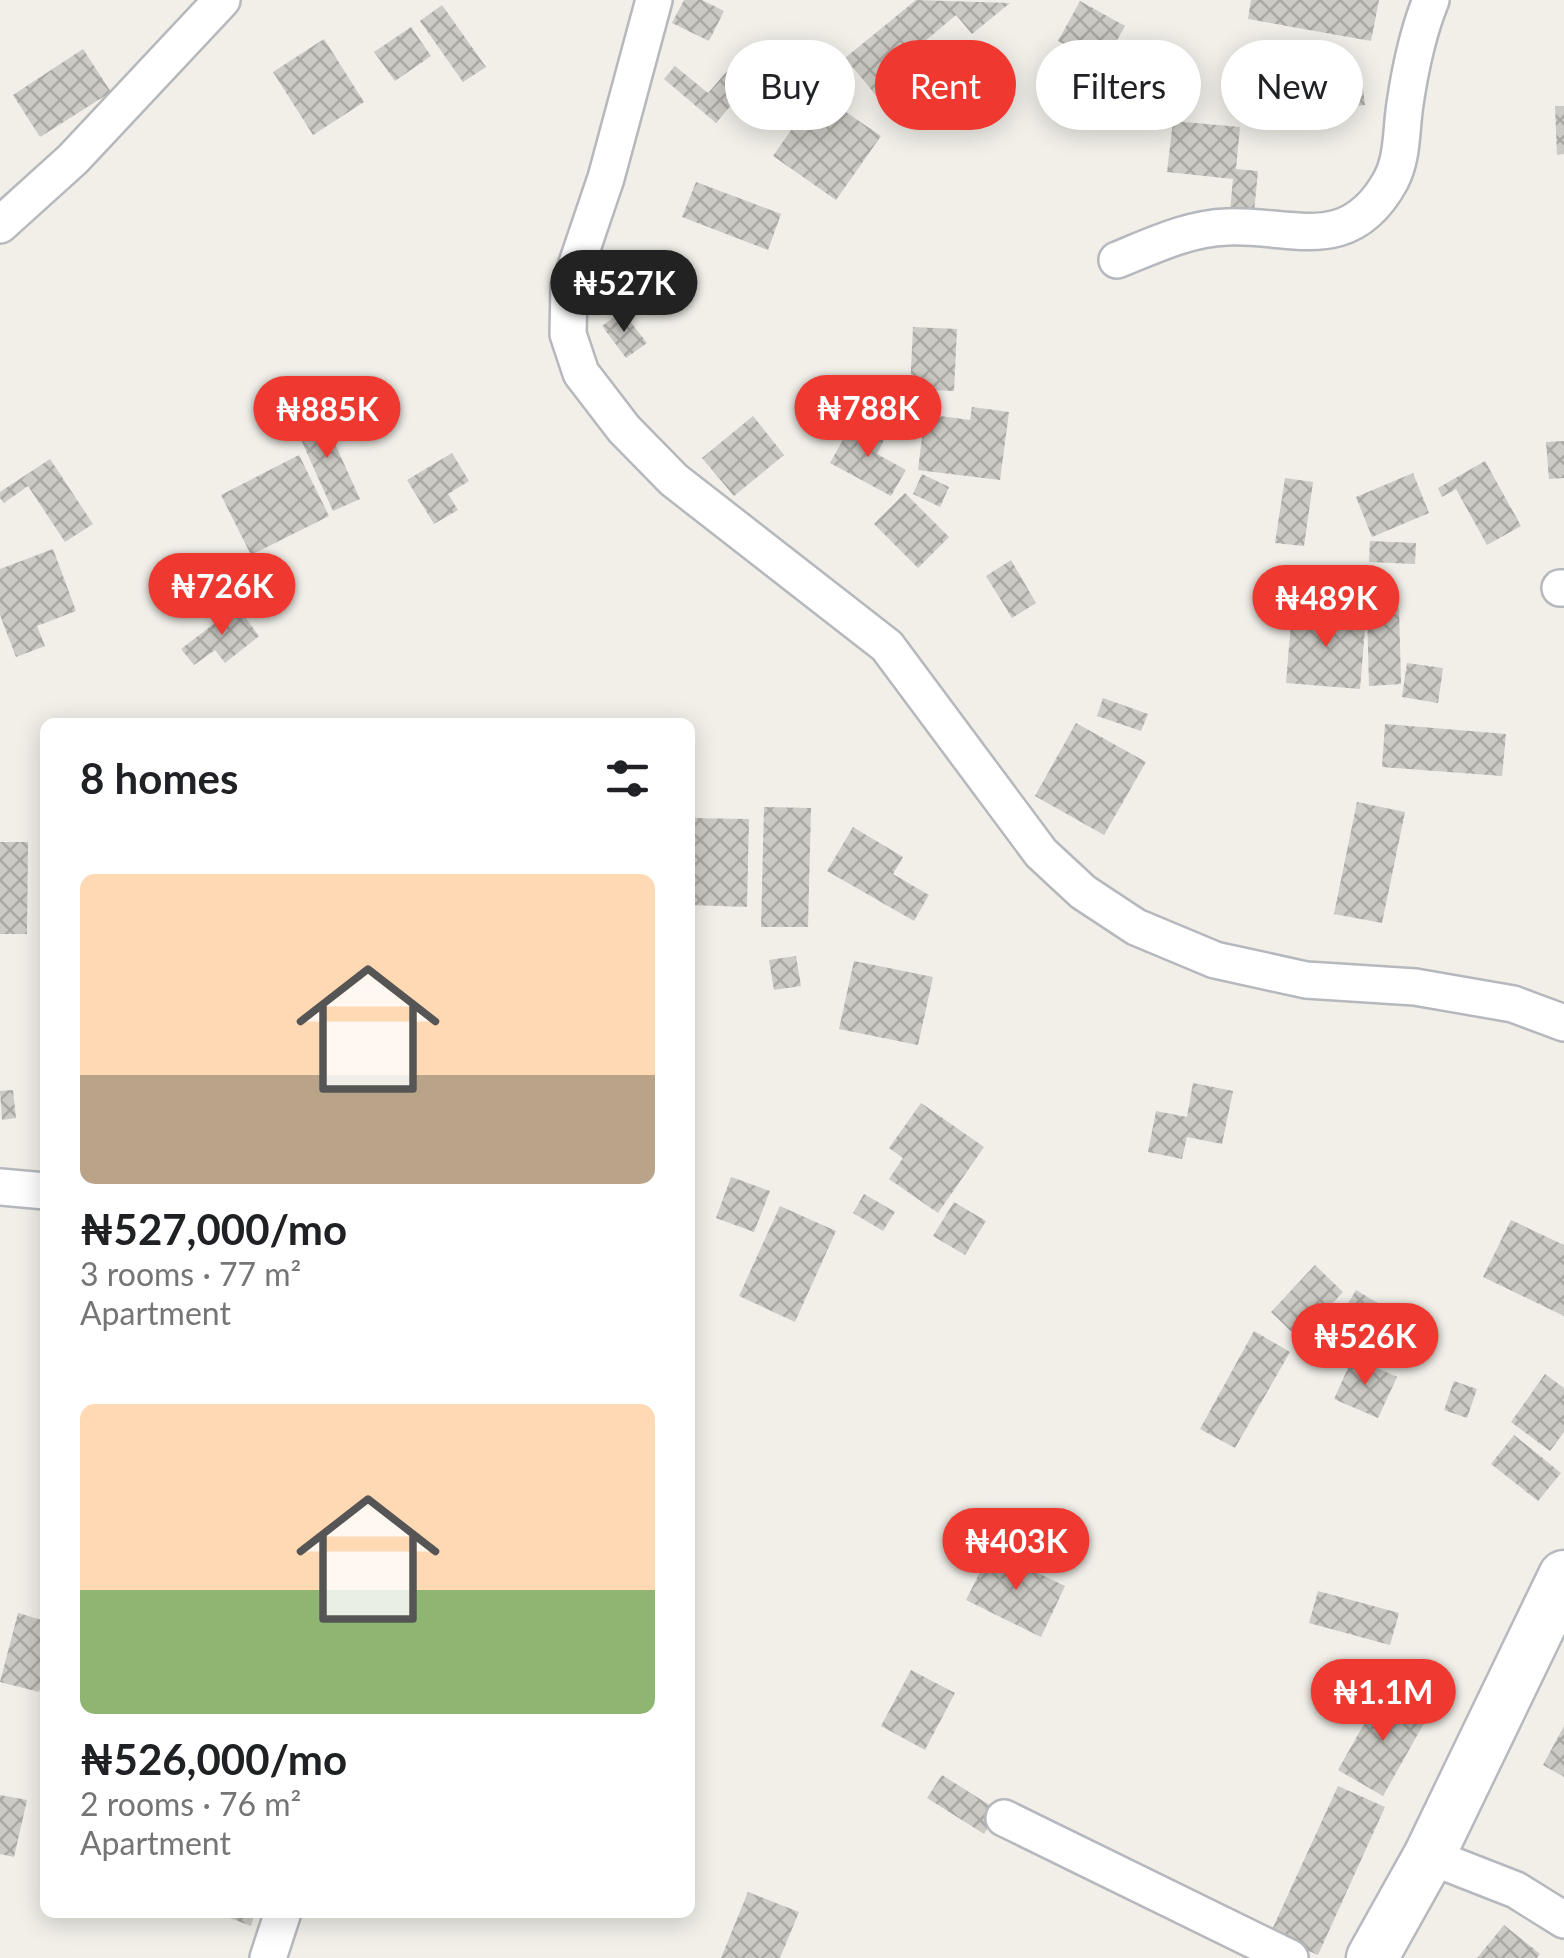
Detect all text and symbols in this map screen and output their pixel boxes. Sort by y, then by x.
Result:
chip: Buy [725,40,855,130]
chip: Rent [875,40,1016,130]
chip: Filters [1036,40,1201,130]
chip: New [1221,40,1363,130]
pin: ₦527K [554,250,694,335]
text: ₦527K [572,263,676,302]
pin: ₦788K [798,375,938,460]
pin: ₦885K [257,376,397,461]
text: ₦788K [816,388,920,427]
text: ₦885K [275,389,379,428]
pin: ₦726K [152,553,292,638]
pin: ₦489K [1256,565,1396,650]
text: ₦726K [170,566,274,605]
text: ₦489K [1274,578,1378,617]
icon: filters [600,751,655,806]
text: 8 homes [80,753,238,803]
icon: home [278,939,458,1119]
text: ₦527,000/mo [80,1204,347,1254]
text: 3 rooms · 77 m² [80,1254,301,1293]
text: Apartment [80,1293,231,1332]
pin: ₦526K [1295,1303,1435,1388]
text: ₦526K [1313,1316,1417,1355]
icon: home [278,1469,458,1649]
pin: ₦403K [946,1508,1086,1593]
text: ₦403K [964,1521,1068,1560]
pin: ₦1.1M [1313,1659,1453,1744]
text: ₦1.1M [1333,1672,1433,1711]
text: ₦526,000/mo [80,1734,347,1784]
text: 2 rooms · 76 m² [80,1784,301,1823]
text: Apartment [80,1823,231,1862]

